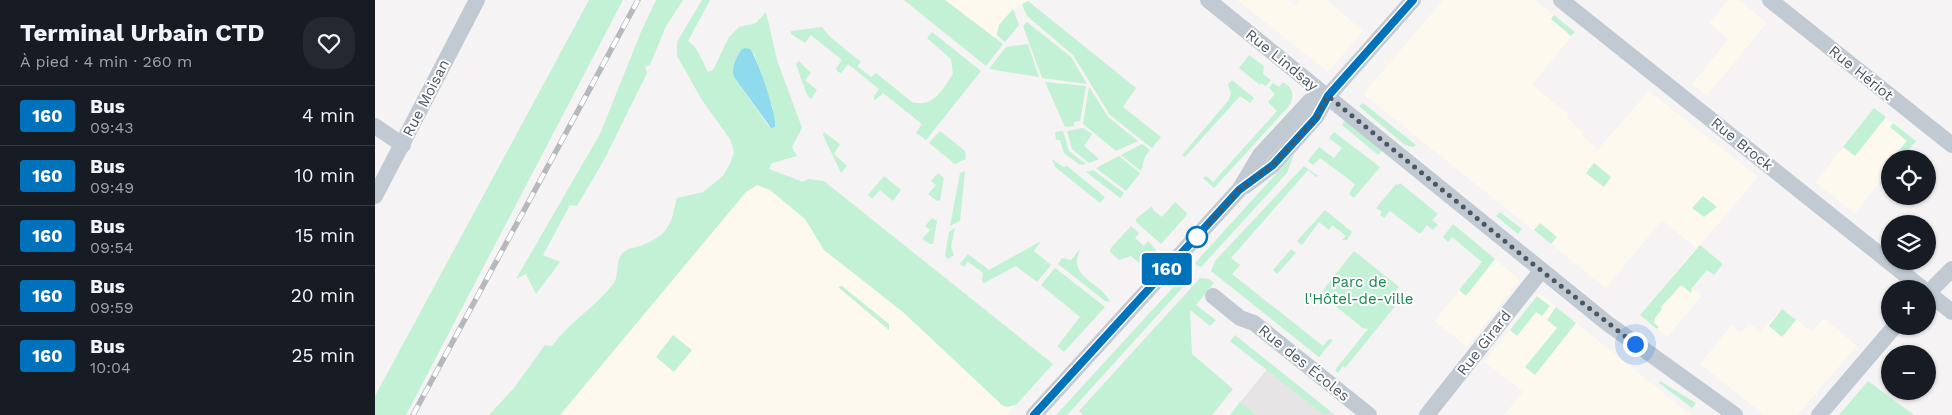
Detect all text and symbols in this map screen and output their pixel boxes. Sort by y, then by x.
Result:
button: heart [303,17,355,69]
text: Terminal Urbain CTD [20,19,265,47]
street label: Rue Lindsay [1242,25,1322,95]
street label: Rue Hériot [1825,42,1897,105]
text: À pied · 4 min · 260 m [20,52,192,71]
street label: Rue Moisan [399,56,453,140]
text: Bus [90,95,125,118]
text: 4 min [302,104,355,127]
text: 160 [32,105,63,126]
street label: Rue Brock [1707,114,1777,175]
text: 09:43 [90,118,134,137]
map controls [1881,150,1936,400]
button: locate [1881,150,1936,205]
text: Bus [90,155,125,178]
text: 10 min [294,164,355,187]
text: 160 [32,165,63,186]
text: 09:49 [90,178,134,197]
text: Bus [90,215,125,238]
button: layers [1881,215,1936,270]
text: 15 min [295,224,355,247]
text: 160 [32,225,63,246]
unlabelled marker [1186,226,1208,248]
text: 09:54 [90,238,134,257]
line badge: 160 [1138,253,1196,285]
text: 160 [1152,258,1182,279]
park label: Parc de l'Hôtel-de-ville [1304,273,1414,308]
text: Bus [90,275,125,298]
button: + [1881,280,1936,335]
text: 20 min [291,284,355,307]
text: 160 [32,285,63,306]
text: 09:59 [90,298,134,317]
street label: Rue Girard [1453,307,1515,379]
street label: Rue des Écoles [1255,321,1353,405]
your location [1623,332,1648,357]
text: Bus [90,335,125,358]
text: 25 min [291,344,355,367]
text: 160 [32,345,63,366]
button: − [1881,345,1936,400]
text: 10:04 [90,358,131,377]

